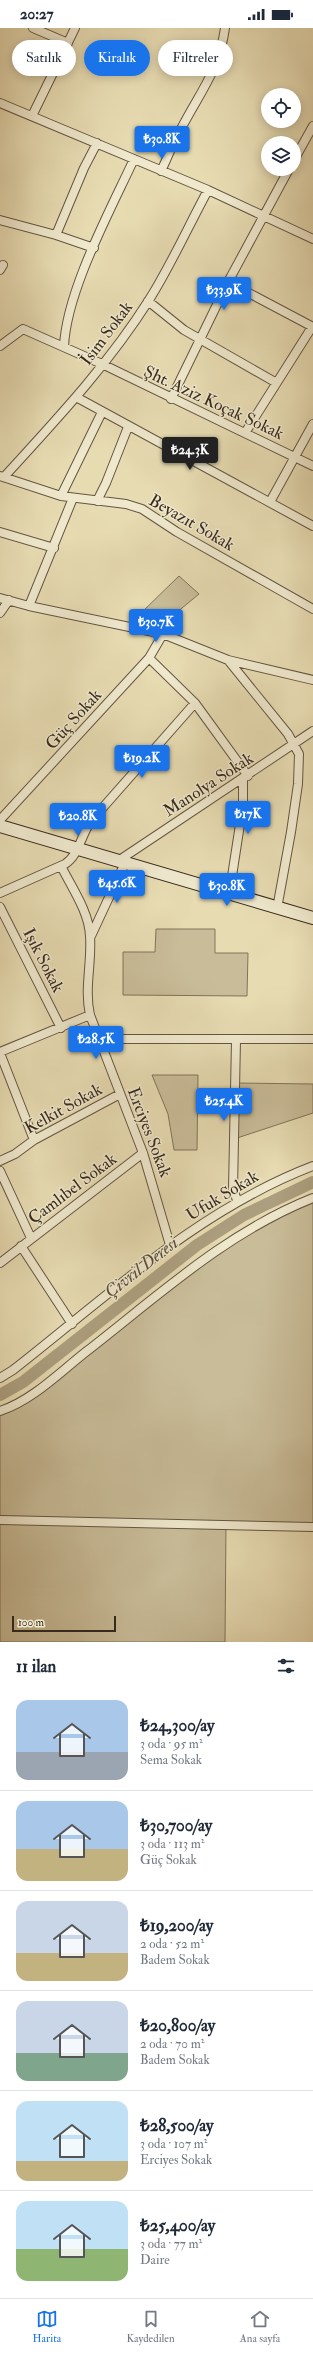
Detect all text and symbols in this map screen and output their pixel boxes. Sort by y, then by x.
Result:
text: 20:27 [20,5,53,24]
chip: Satılık [12,40,76,76]
chip: Kiralık [84,40,150,76]
chip: Filtreler [158,40,233,76]
map controls [261,88,301,176]
button: locate [261,88,301,128]
pin: ₺30.8K [129,126,195,160]
text: ₺30.8K [144,131,180,147]
button: layers [261,136,301,176]
pin: ₺33.9K [191,277,257,311]
text: ₺33.9K [206,282,242,298]
street label: İsim Sokak [75,297,137,369]
street label: Şht. Aziz Koçak Sokak [140,361,287,444]
pin: ₺24.3K [157,437,223,471]
text: ₺24.3K [171,442,209,458]
street label: Beyazıt Sokak [145,490,238,556]
pin: ₺30.7K [123,609,189,643]
text: ₺30.7K [138,614,174,630]
street label: Güç Sokak [41,685,106,754]
pin: ₺19.2K [109,745,175,779]
street label: Manolya Sokak [159,748,258,822]
text: ₺19.2K [124,750,160,766]
pin: ₺17K [224,801,272,835]
pin: ₺20.8K [45,803,111,837]
text: ₺17K [234,806,262,822]
text: ₺20.8K [59,808,97,824]
pin: ₺45.6K [84,870,150,904]
pin: ₺30.8K [194,873,260,907]
text: ₺45.6K [98,875,136,891]
text: ₺30.8K [209,878,245,894]
street label: Işık Sokak [18,924,69,996]
pin: ₺28.5K [63,1026,129,1060]
text: ₺28.5K [77,1031,115,1047]
street label: Kelkit Sokak [21,1079,106,1138]
street label: Erciyes Sokak [122,1084,176,1180]
pin: ₺25.4K [191,1088,257,1122]
text: ₺25.4K [205,1093,243,1109]
street label: Çamlıbel Sokak [24,1148,121,1229]
street label: Ufuk Sokak [182,1166,262,1225]
water label: Çivril Deresi [100,1231,183,1303]
scale bar [12,1614,116,1633]
text: 100 m [18,1616,44,1629]
icon: filters [275,1655,297,1677]
text: 11 ilan [16,1656,56,1677]
text: ₺24,300/ay [140,1715,215,1736]
icon: home [48,1716,96,1764]
text: 3 oda · 95 m² [140,1736,203,1752]
text: Sema Sokak [140,1752,202,1768]
text: ₺30,700/ay [140,1815,212,1836]
icon: home [48,1817,96,1865]
text: 3 oda · 113 m² [140,1836,205,1852]
text: Güç Sokak [140,1852,197,1868]
text: ₺19,200/ay [140,1915,213,1936]
icon: home [48,1917,96,1965]
text: 2 oda · 52 m² [140,1936,204,1952]
text: Badem Sokak [140,1952,210,1968]
text: ₺20,800/ay [140,2015,215,2036]
icon: home [48,2017,96,2065]
text: 2 oda · 70 m² [140,2036,204,2052]
text: Badem Sokak [140,2052,210,2068]
text: ₺28,500/ay [140,2115,214,2136]
icon: home [48,2117,96,2165]
text: 3 oda · 107 m² [140,2136,207,2152]
text: Erciyes Sokak [140,2152,212,2168]
text: ₺25,400/ay [140,2215,215,2236]
icon: home [48,2217,96,2265]
text: 3 oda · 77 m² [140,2236,202,2252]
text: Daire [140,2252,170,2268]
tab: Harita [33,2308,61,2345]
tab: Kaydedilen [126,2308,175,2345]
tab: Ana sayfa [240,2308,280,2345]

